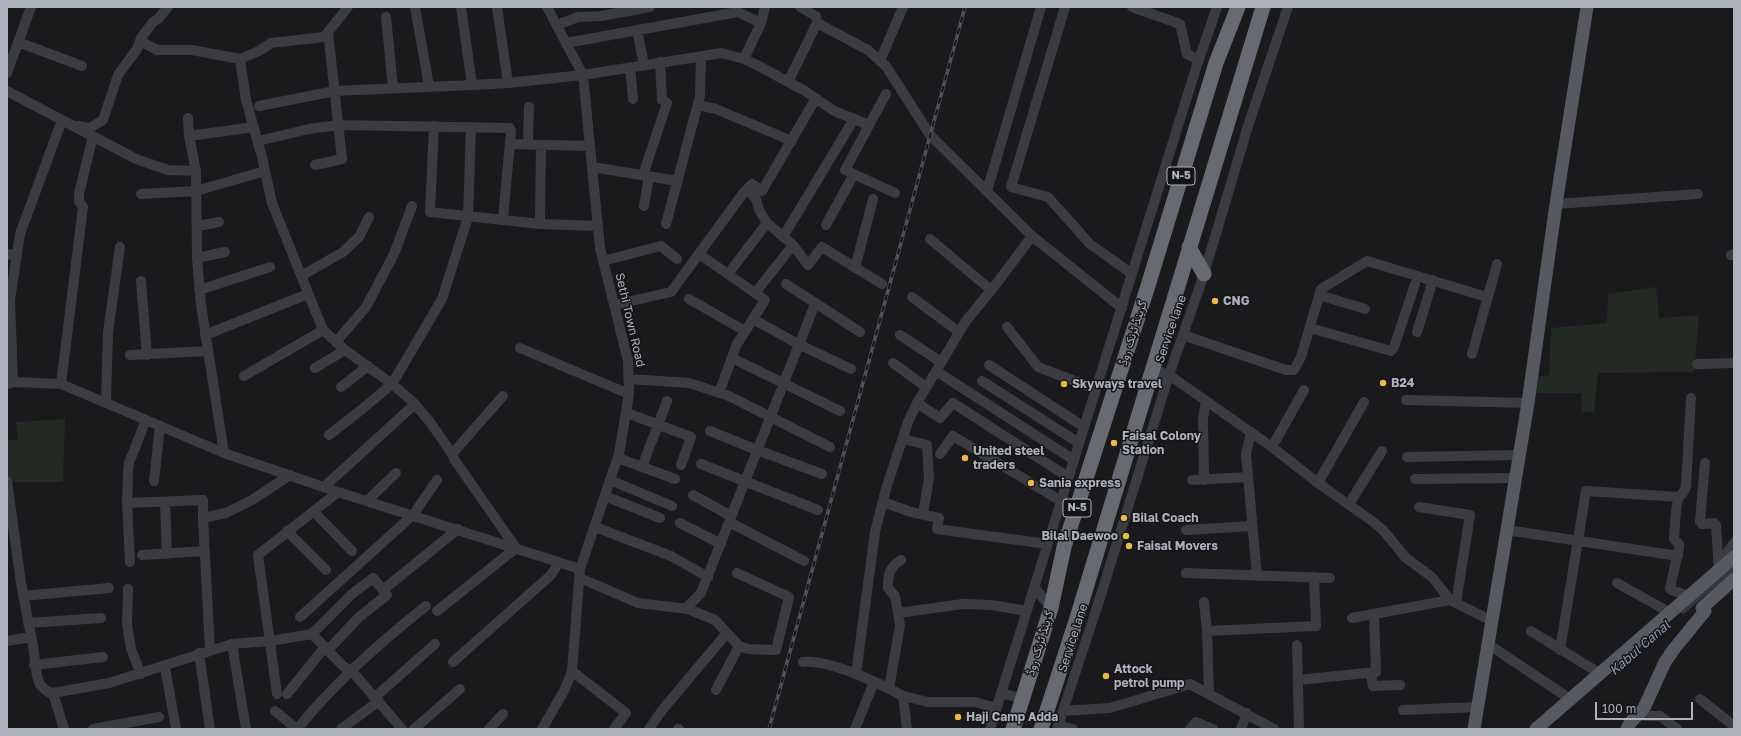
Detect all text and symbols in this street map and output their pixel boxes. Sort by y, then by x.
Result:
road number: N-5 [1167,167,1195,185]
street label: Sethi Town Road [612,272,648,368]
street label: Service lane [1153,293,1189,365]
place label: CNG [1223,294,1249,308]
marker: CNG [1210,296,1220,306]
street label: گرینڈ ٹرنک روڈ [1116,299,1150,367]
place label: B24 [1391,376,1414,390]
place label: Skyways travel [1072,377,1162,391]
marker: B24 [1378,378,1388,388]
marker: Skyways travel [1059,379,1069,389]
place label: Faisal Colony Station [1122,429,1201,457]
marker: Faisal Colony Station [1109,438,1119,448]
place label: United steel traders [973,444,1044,472]
marker: United steel traders [960,453,970,463]
place label: Sania express [1039,476,1121,490]
marker: Sania express [1026,478,1036,488]
road number: N-5 [1063,499,1091,517]
place label: Bilal Coach [1132,511,1199,525]
marker: Bilal Coach [1119,513,1129,523]
place label: Bilal Daewoo [1041,529,1118,543]
marker: Bilal Daewoo [1121,531,1131,541]
place label: Faisal Movers [1137,539,1218,553]
marker: Faisal Movers [1124,541,1134,551]
street label: Service lane [1055,602,1091,674]
street label: گرینڈ ٹرنک روڈ [1023,609,1057,677]
water label: Kabul Canal [1607,617,1673,679]
place label: Attock petrol pump [1114,662,1184,690]
marker: Attock petrol pump [1101,671,1111,681]
scale bar [1597,694,1695,720]
text: 100 m [1602,701,1636,716]
place label: Haji Camp Adda [966,710,1058,724]
marker: Haji Camp Adda [953,712,963,722]

